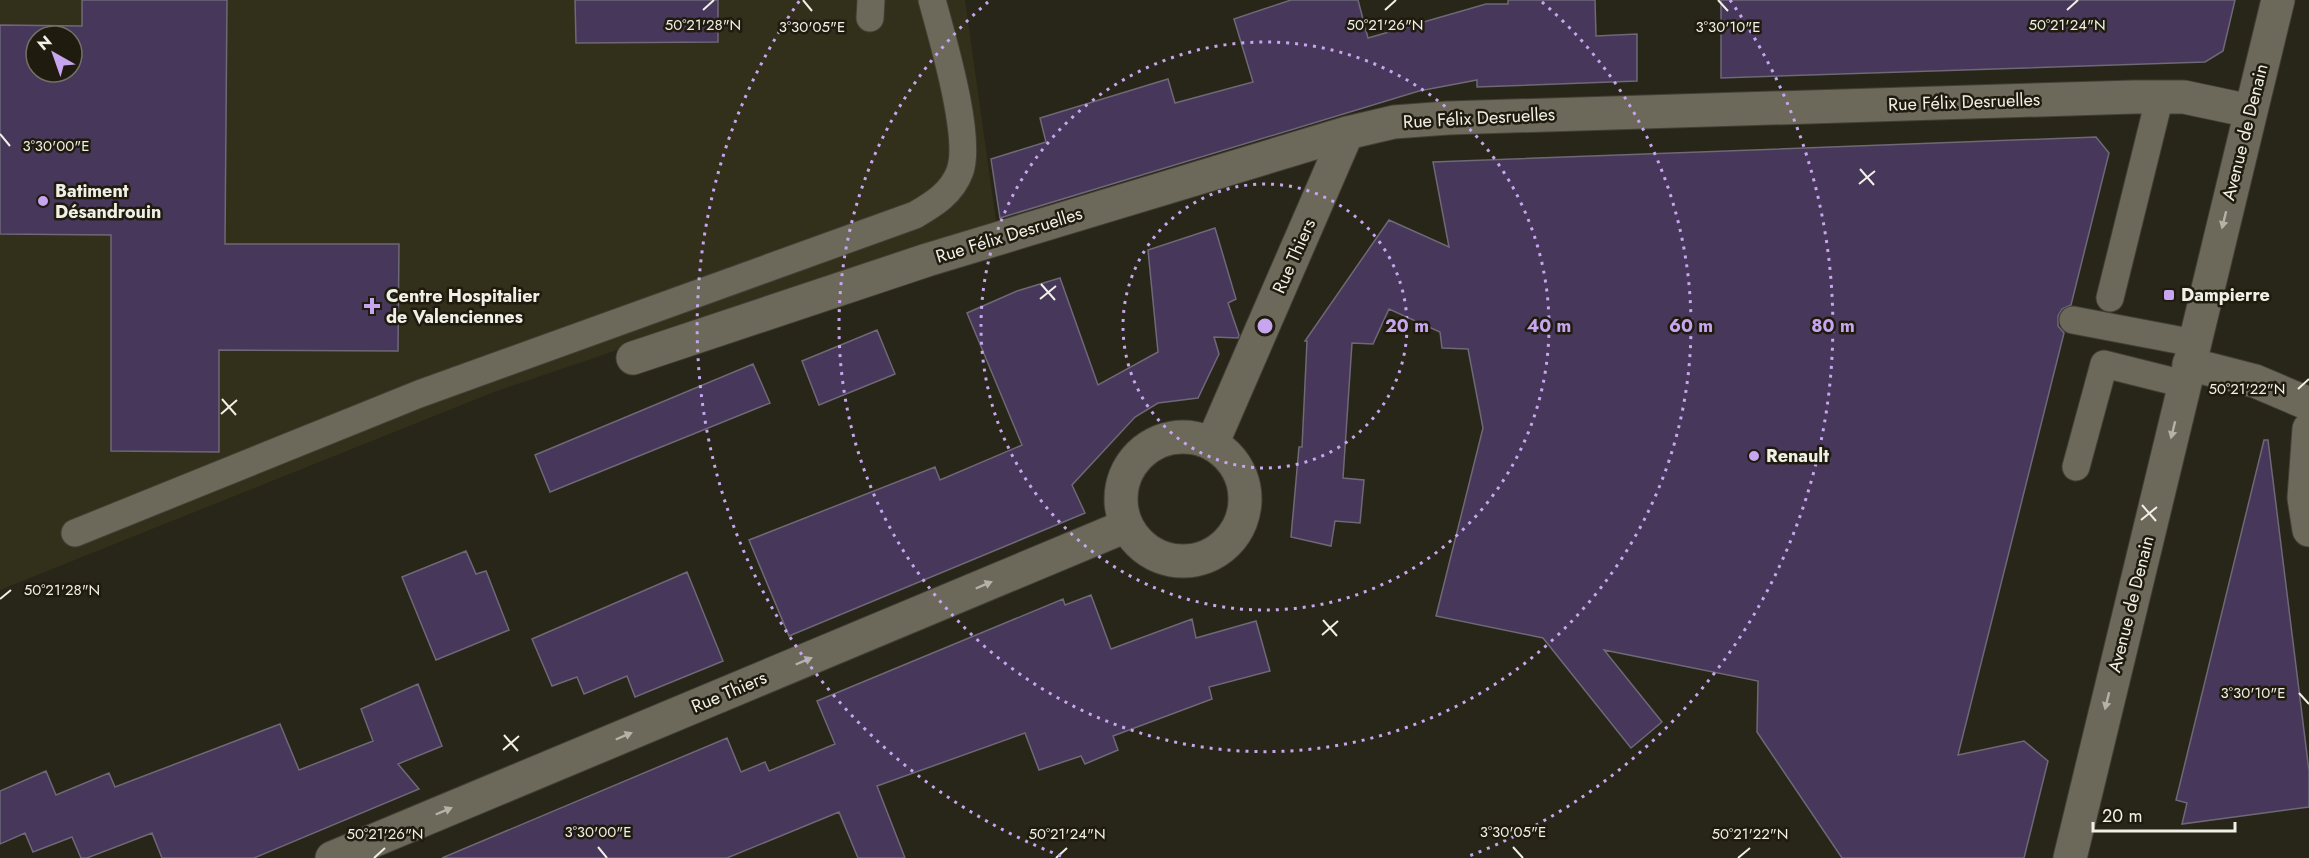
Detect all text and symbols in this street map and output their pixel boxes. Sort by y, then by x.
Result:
text: 50°21'28"N [665,14,741,36]
text: 50°21'26"N [1347,14,1423,36]
text: 50°21'24"N [2028,14,2106,36]
text: 3°30'05"E [779,16,845,38]
text: 3°30'10"E [1696,16,1760,38]
north arrow [24,24,84,84]
text: N [32,30,57,56]
street label: Avenue de Denain [2215,61,2275,203]
street label: Rue Félix Desruelles [1888,86,2040,118]
street label: Rue Félix Desruelles [1402,101,1556,135]
text: 3°30'00"E [22,135,90,157]
place label: Batiment Désandrouin [55,178,161,225]
marker: Batiment Désandrouin [36,194,50,208]
street label: Rue Félix Desruelles [932,200,1086,270]
one-way arrow [2218,211,2228,229]
street label: Rue Thiers [1266,214,1322,298]
place label: Dampierre [2181,282,2270,308]
place label: Centre Hospitalier de Valenciennes [386,283,540,330]
marker: Dampierre [2162,288,2176,302]
marker: Centre Hospitalier de Valenciennes [363,297,381,315]
text: 20 m [1385,313,1429,339]
text: 40 m [1527,313,1571,339]
text: 60 m [1669,313,1713,339]
text: 80 m [1811,313,1855,339]
centre of rings [1255,316,1275,336]
text: 50°21'22"N [2209,378,2285,400]
one-way arrow [2167,421,2177,439]
place label: Renault [1766,443,1829,469]
marker: Renault [1747,449,1761,463]
street label: Avenue de Denain [2101,533,2161,675]
text: 50°21'28"N [24,579,100,601]
one-way arrow [975,580,993,590]
one-way arrow [795,656,813,666]
street label: Rue Thiers [687,665,771,719]
text: 3°30'10"E [2221,682,2285,704]
one-way arrow [2102,692,2112,710]
one-way arrow [615,731,633,741]
scale bar [2093,795,2236,833]
text: 20 m [2102,803,2142,829]
one-way arrow [435,806,453,815]
text: 3°30'00"E [564,821,632,843]
text: 3°30'05"E [1480,821,1546,843]
text: 50°21'26"N [347,823,423,845]
text: 50°21'24"N [1028,823,1106,845]
text: 50°21'22"N [1712,823,1788,845]

